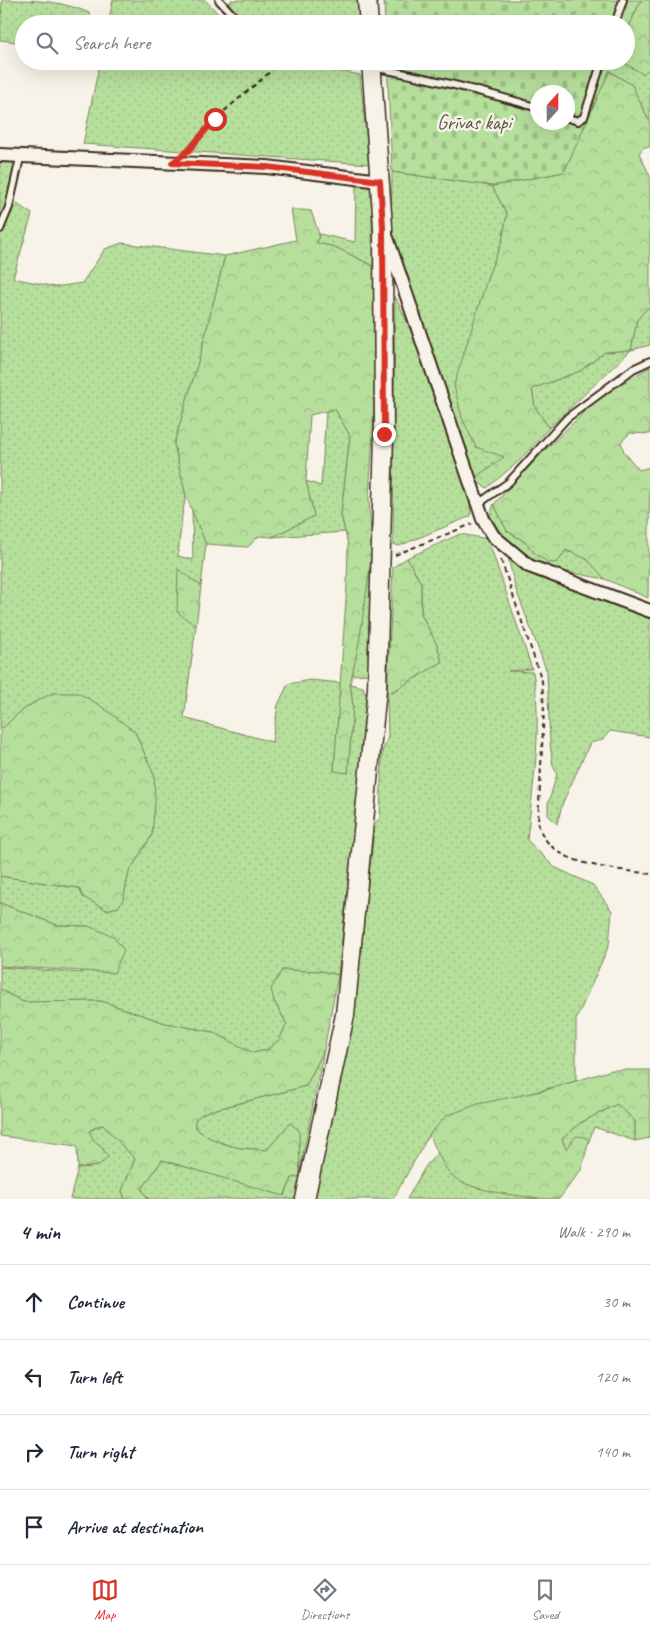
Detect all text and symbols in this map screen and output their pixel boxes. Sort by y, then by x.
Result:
search box [15,15,635,70]
icon: search [33,29,61,57]
text: Search here [73,31,150,55]
north arrow [530,85,575,130]
route start [204,108,227,131]
park label: Grīvas kapi [437,110,513,135]
route end [373,423,396,446]
text: 4 min [20,1219,60,1245]
text: Walk · 290 m [558,1222,630,1242]
icon: ahead [20,1288,48,1316]
text: Continue [67,1290,124,1314]
text: 30 m [603,1292,630,1312]
icon: left [20,1363,48,1391]
text: Turn left [67,1365,122,1389]
text: 120 m [596,1367,630,1387]
icon: right [20,1438,48,1466]
text: Turn right [67,1440,134,1464]
text: 140 m [596,1442,630,1462]
icon: arrive [20,1513,48,1541]
text: Arrive at destination [67,1515,203,1539]
tab: Map [91,1576,119,1623]
tab: Directions [301,1576,349,1623]
tab: Saved [531,1576,559,1623]

